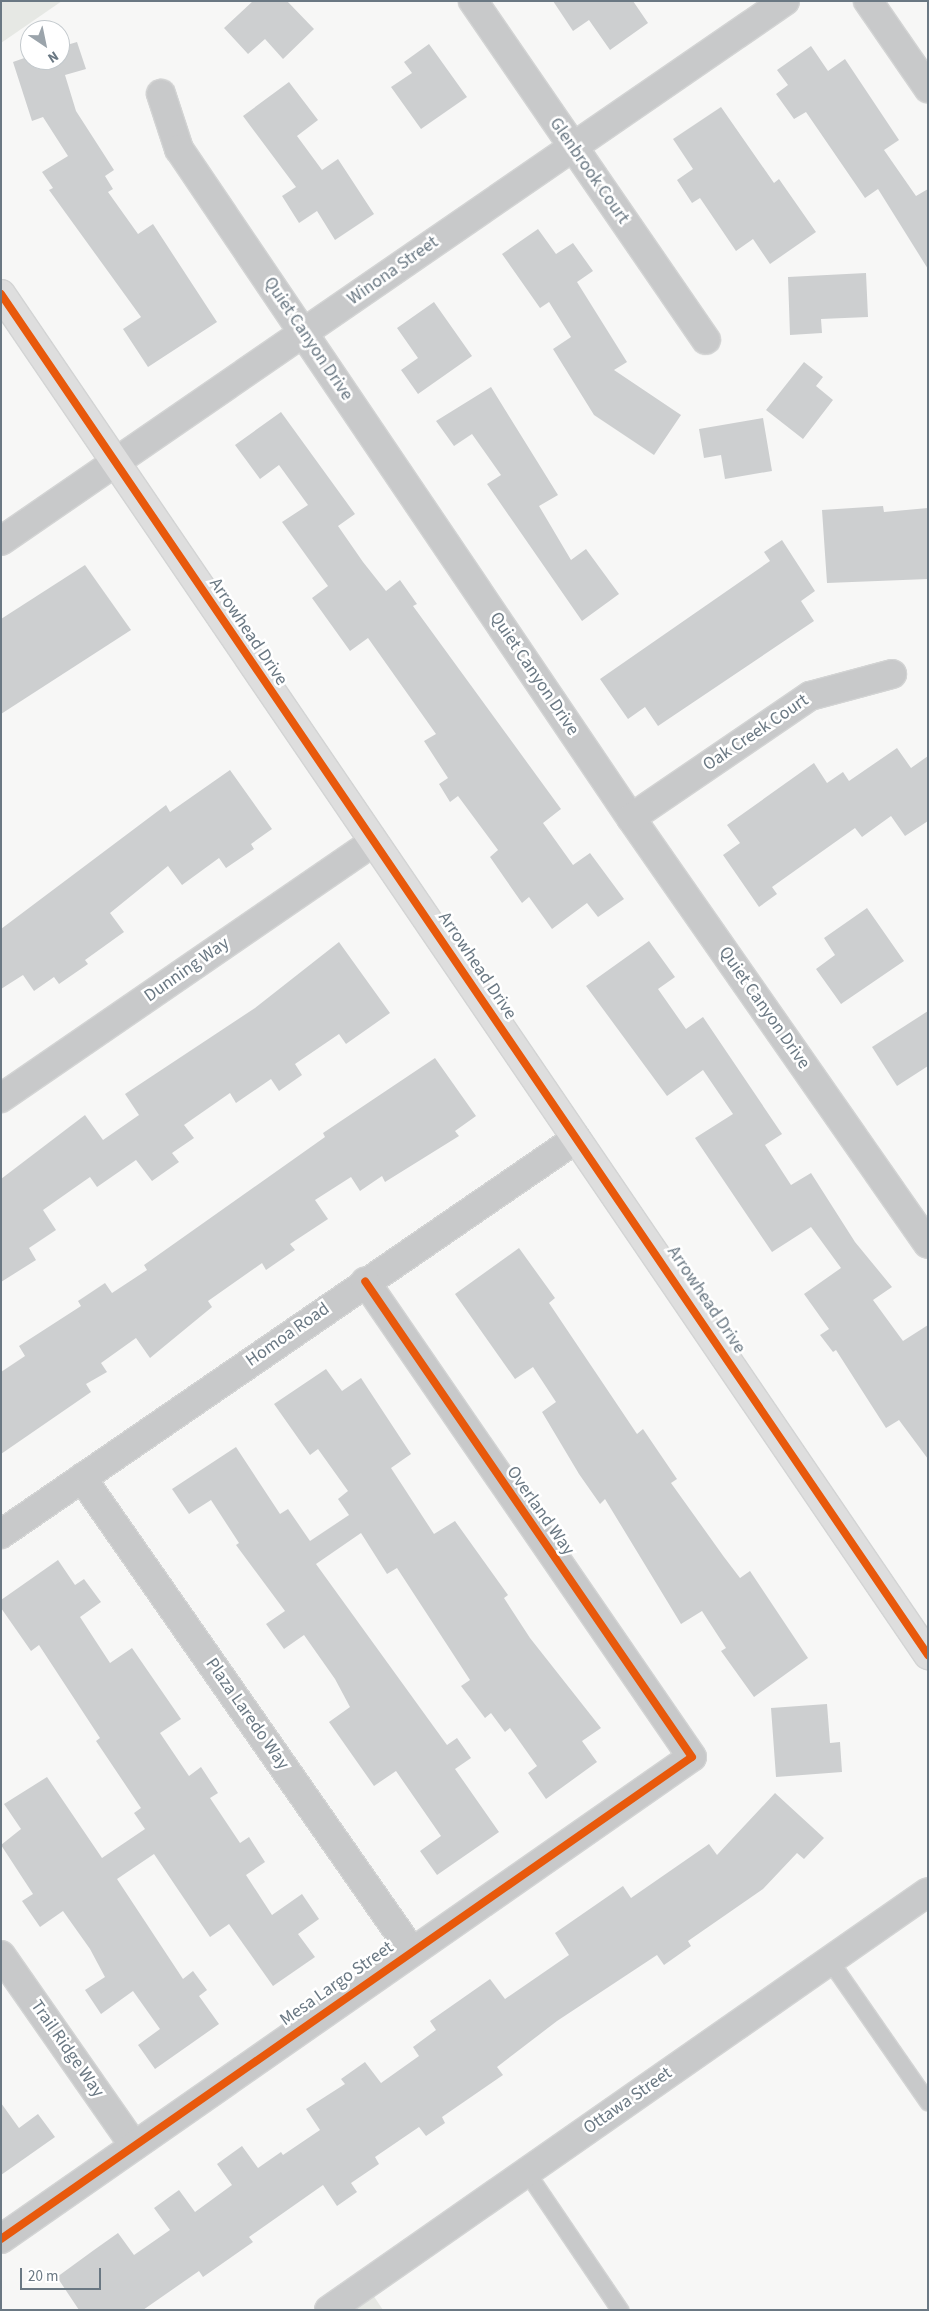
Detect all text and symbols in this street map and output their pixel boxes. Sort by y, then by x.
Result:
north arrow [20,20,70,70]
text: N [43,46,62,68]
street label: Glenbrook Court [544,114,634,228]
street label: Winona Street [343,232,443,310]
street label: Quiet Canyon Drive [259,273,357,405]
street label: Arrowhead Drive [204,574,292,690]
street label: Quiet Canyon Drive [485,608,583,740]
street label: Oak Creek Court [699,690,813,776]
street label: Arrowhead Drive [433,908,521,1024]
street label: Dunning Way [140,933,234,1007]
street label: Quiet Canyon Drive [714,943,814,1073]
street label: Arrowhead Drive [662,1242,750,1358]
street label: Homoa Road [242,1298,334,1372]
street label: Overland Way [501,1462,579,1560]
street label: Plaza Laredo Way [201,1654,293,1774]
street label: Mesa Largo Street [276,1937,398,2031]
street label: Trail Ridge Way [26,1996,108,2102]
street label: Ottawa Street [580,2063,676,2139]
scale bar [22,2258,104,2290]
text: 20 m [28,2266,58,2287]

